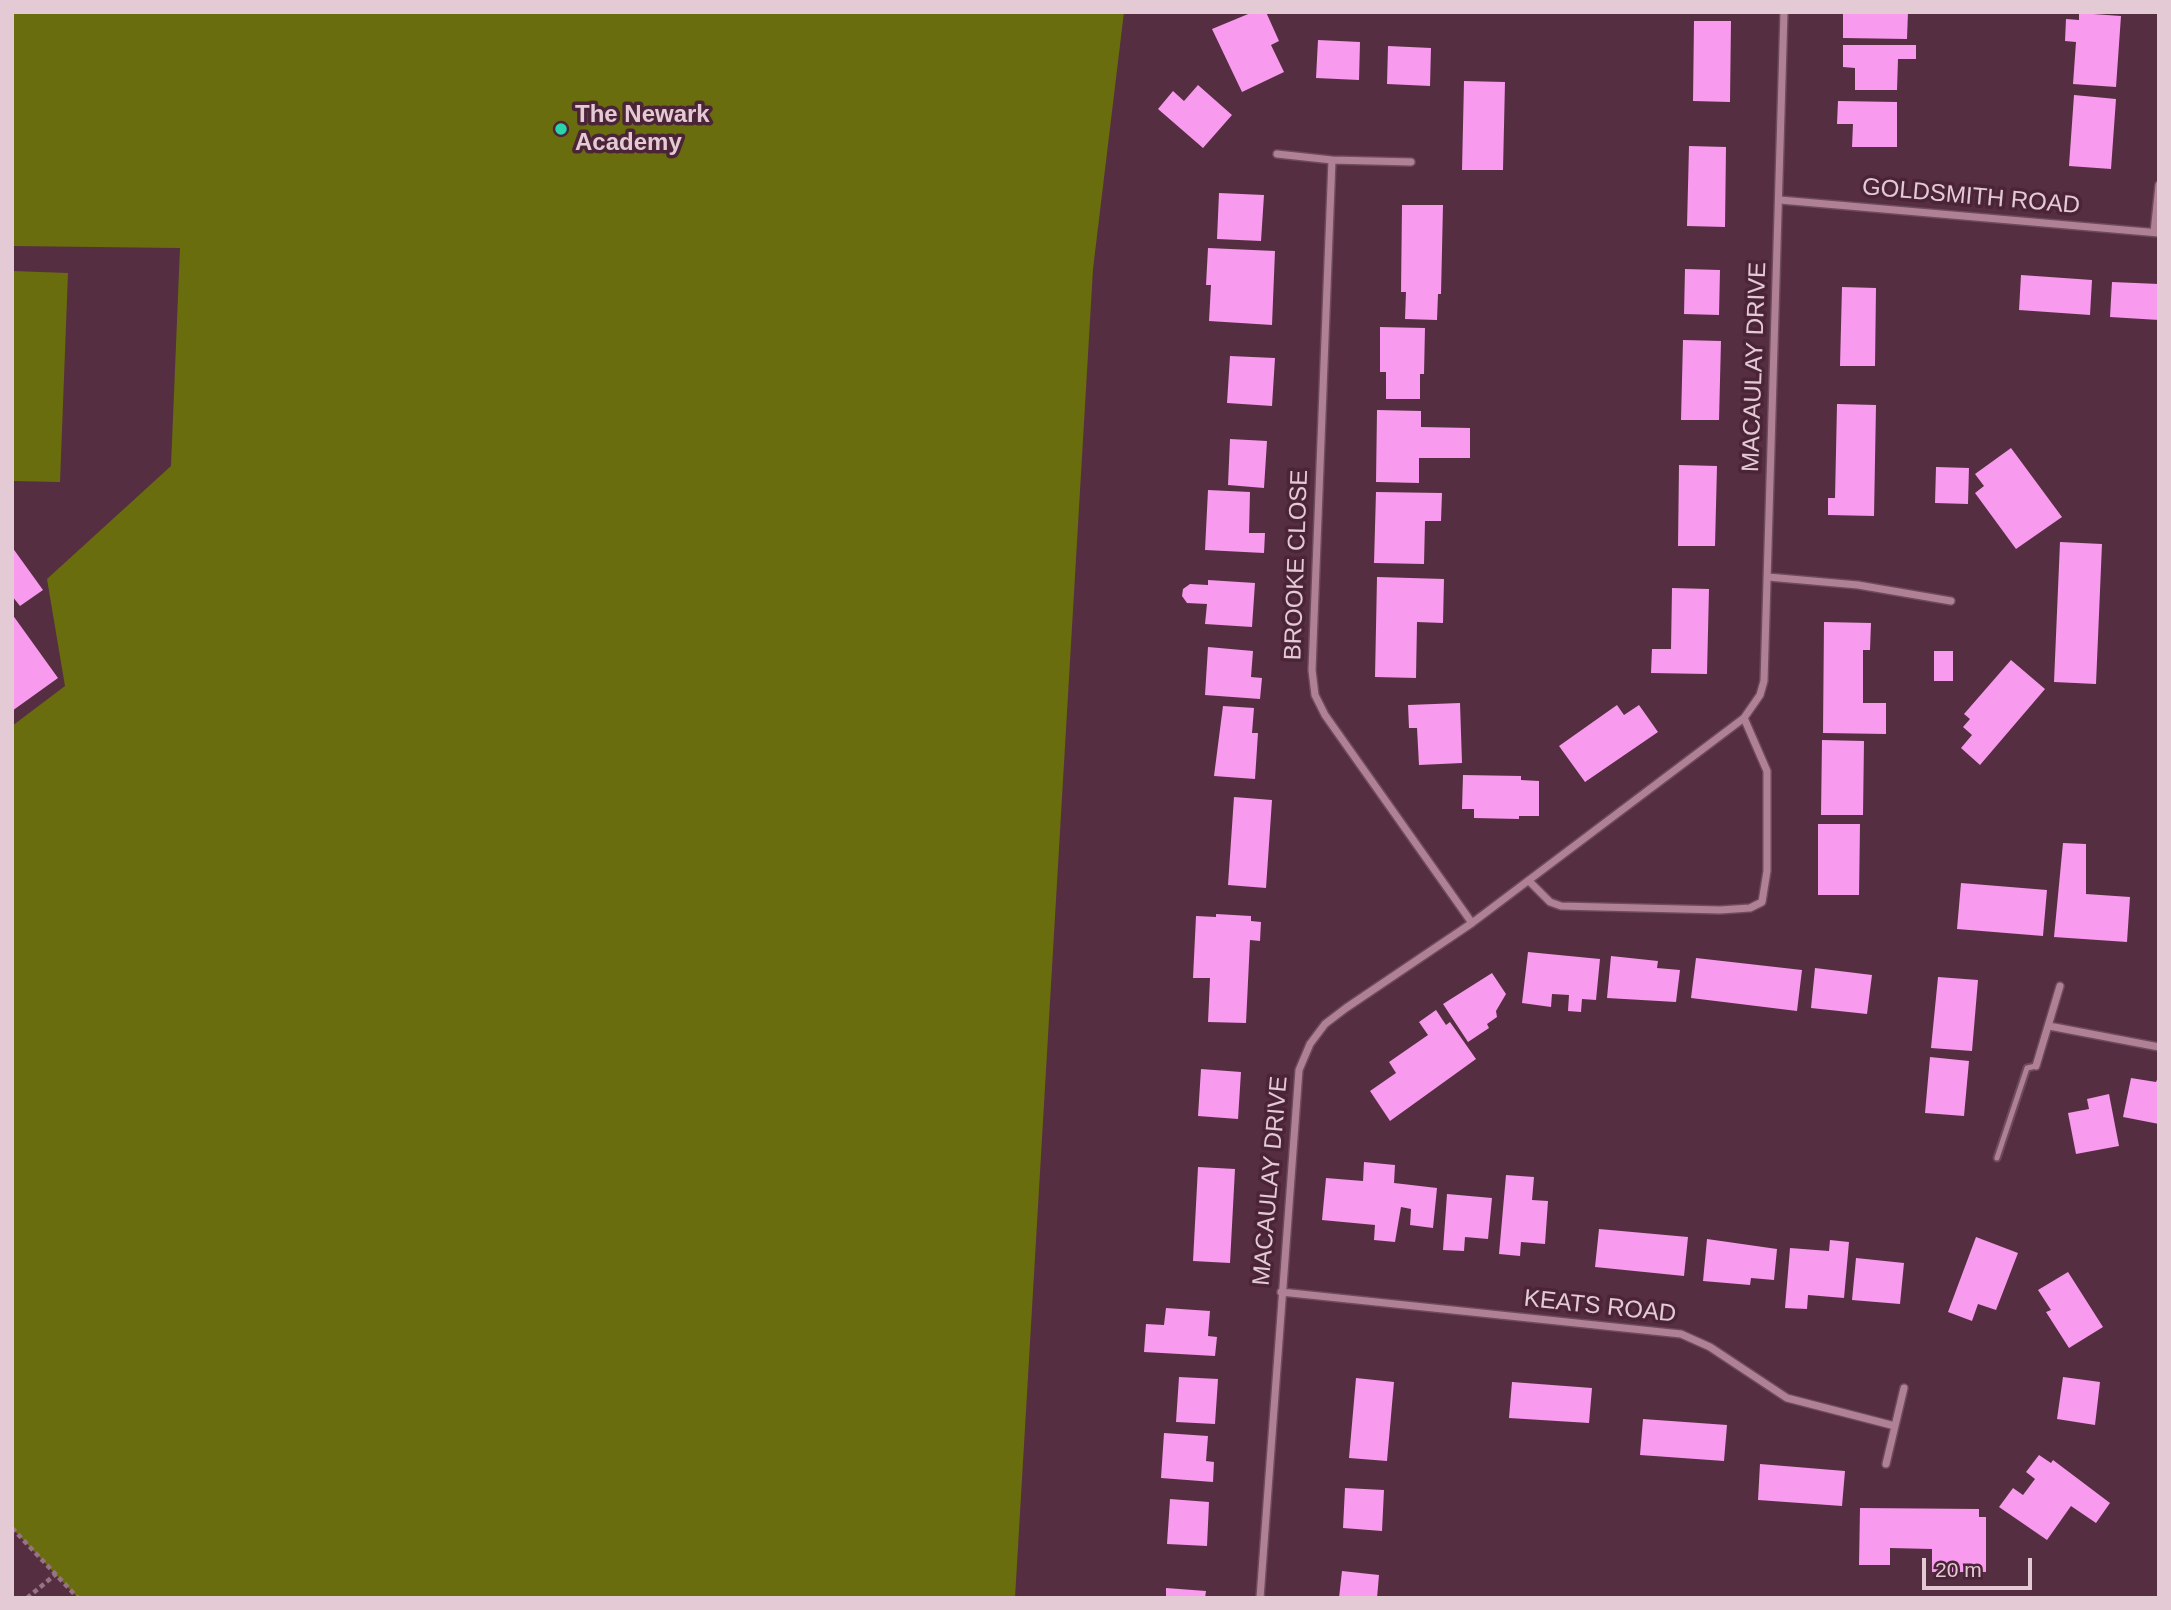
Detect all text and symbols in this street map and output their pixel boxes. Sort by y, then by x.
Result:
place label: The Newark Academy [575,101,710,157]
marker: The Newark Academy [553,121,569,137]
street label: GOLDSMITH ROAD [1861,173,2081,221]
street label: MACAULAY DRIVE [1737,261,1773,473]
street label: BROOKE CLOSE [1279,469,1315,661]
street label: MACAULAY DRIVE [1247,1075,1295,1287]
street label: KEATS ROAD [1522,1285,1678,1329]
scale bar [1926,1544,2036,1588]
text: 20 m [1935,1558,1982,1581]

